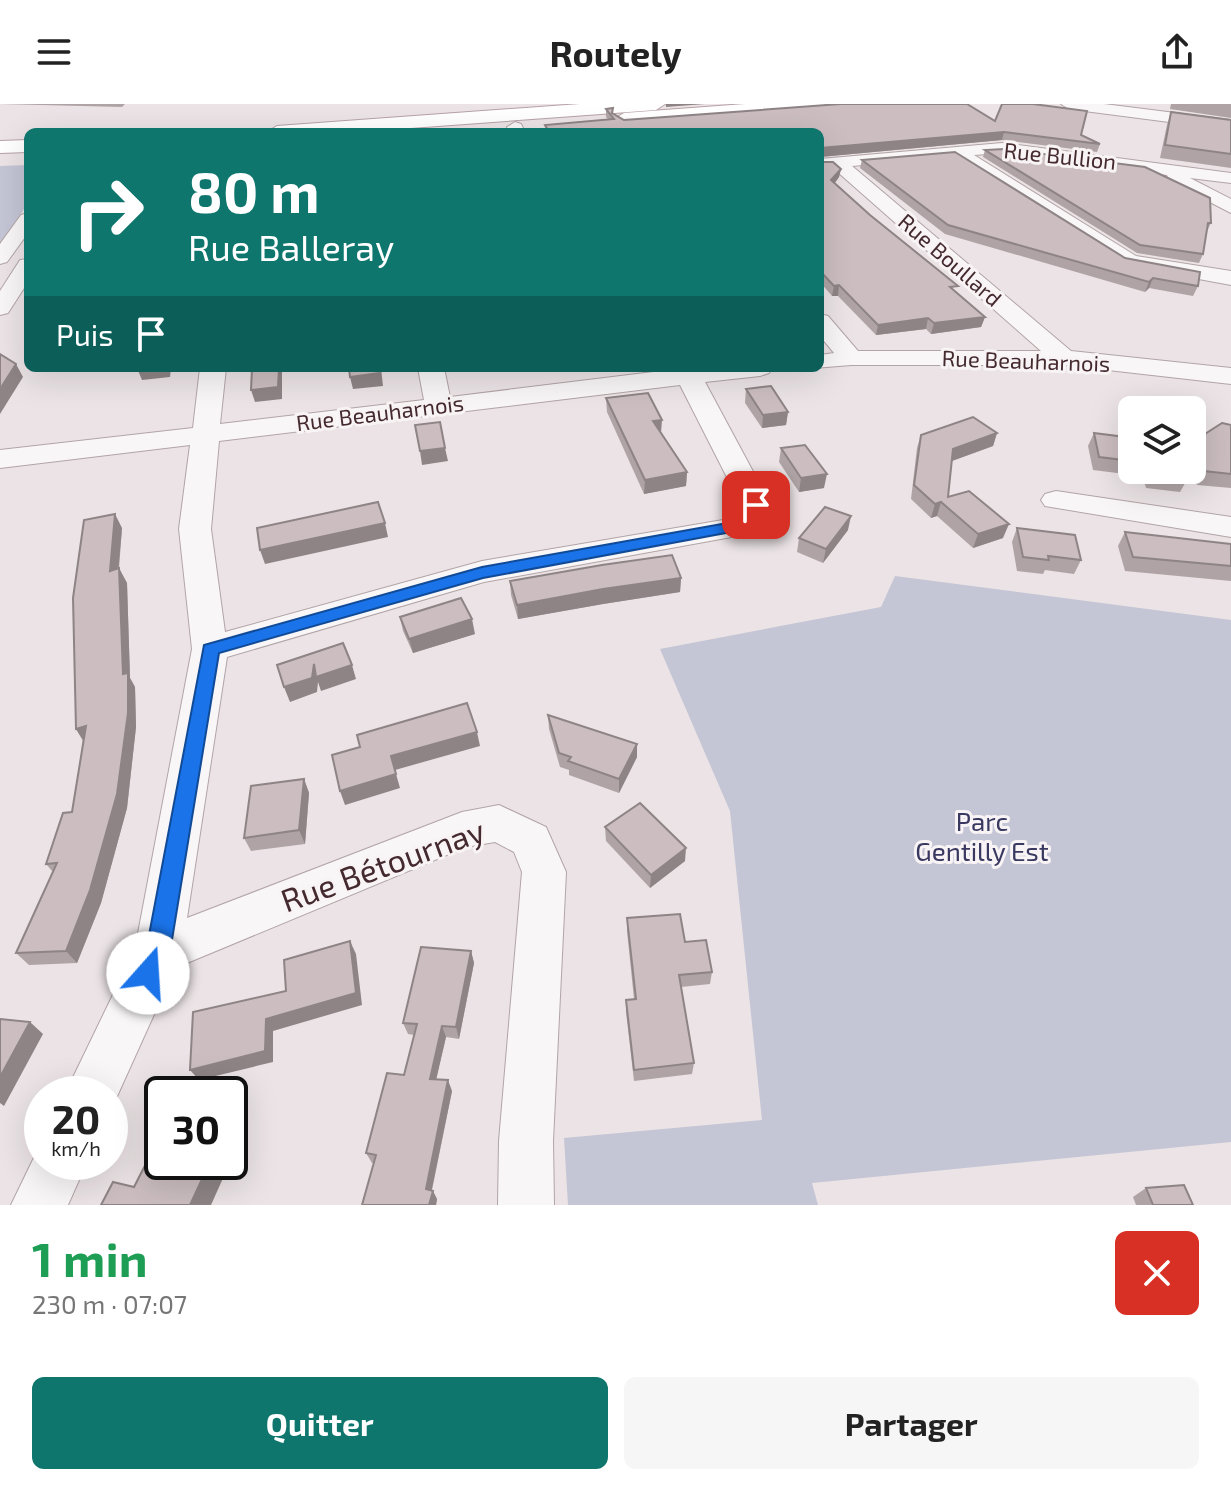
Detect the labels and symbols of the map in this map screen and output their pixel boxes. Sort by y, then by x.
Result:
street label: Rue Bullion [1003,136,1118,174]
street label: Rue Boullard [894,207,1007,311]
street label: Rue Beauharnois [941,344,1111,376]
street label: Rue Beauharnois [295,389,465,435]
pin [722,471,790,539]
park label: Parc Gentilly Est [915,805,1049,866]
street label: Rue Bétournay [275,810,489,919]
position arrow [106,931,190,1015]
speed limit sign: 30 [144,1076,248,1180]

